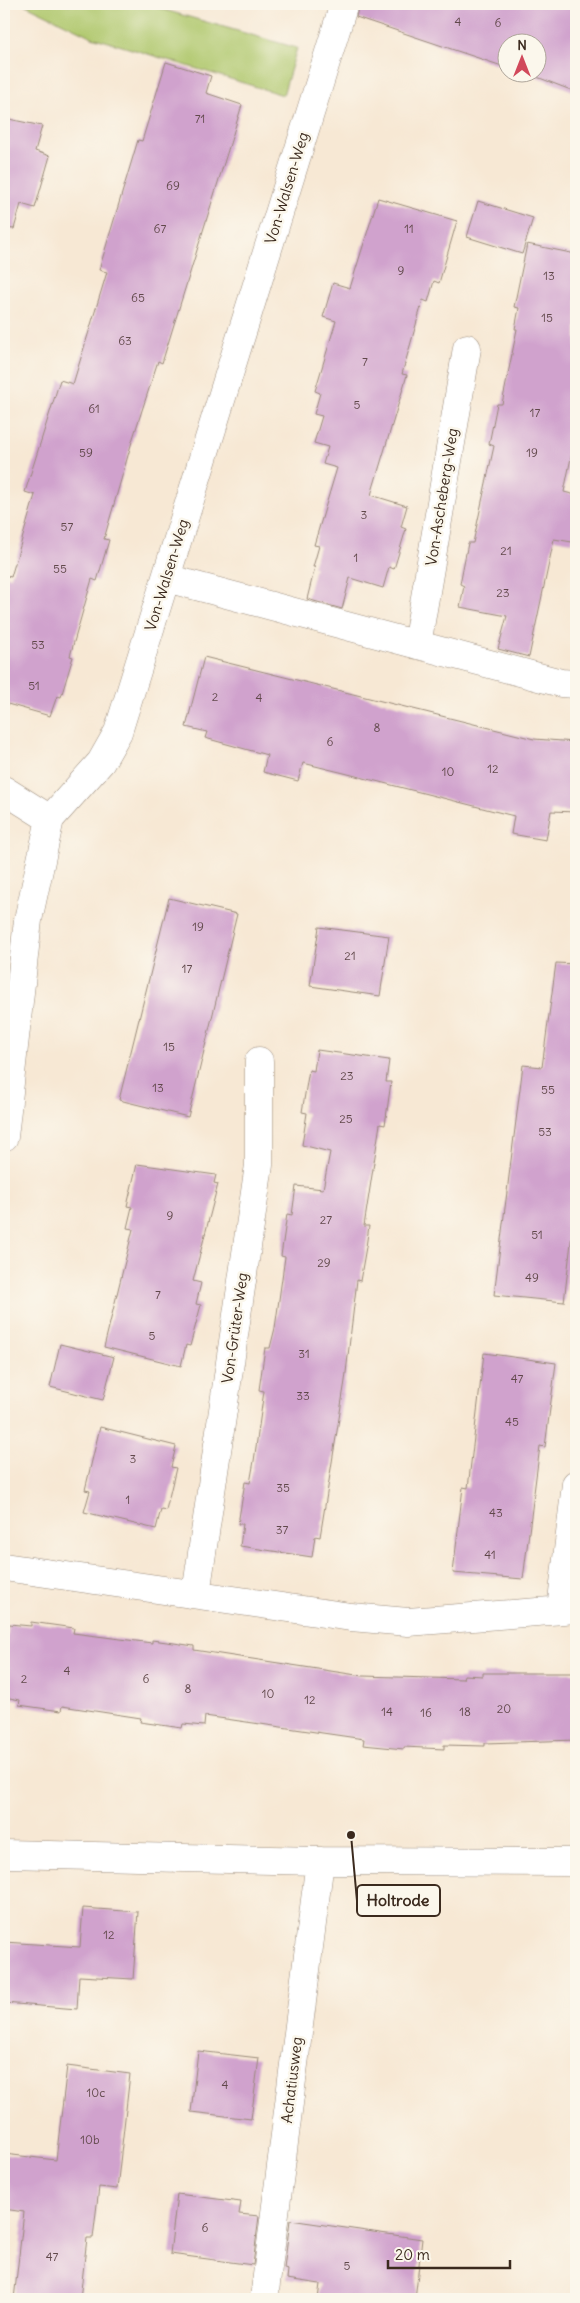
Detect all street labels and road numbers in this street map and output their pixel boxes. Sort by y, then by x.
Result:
street label: Von-Walsen-Weg [260,130,313,246]
street label: Von-Ascheberg-Weg [421,427,462,567]
street label: Von-Walsen-Weg [140,517,193,633]
street label: Von-Grüter-Weg [217,1271,252,1385]
street label: Achatiusweg [277,2036,306,2124]

